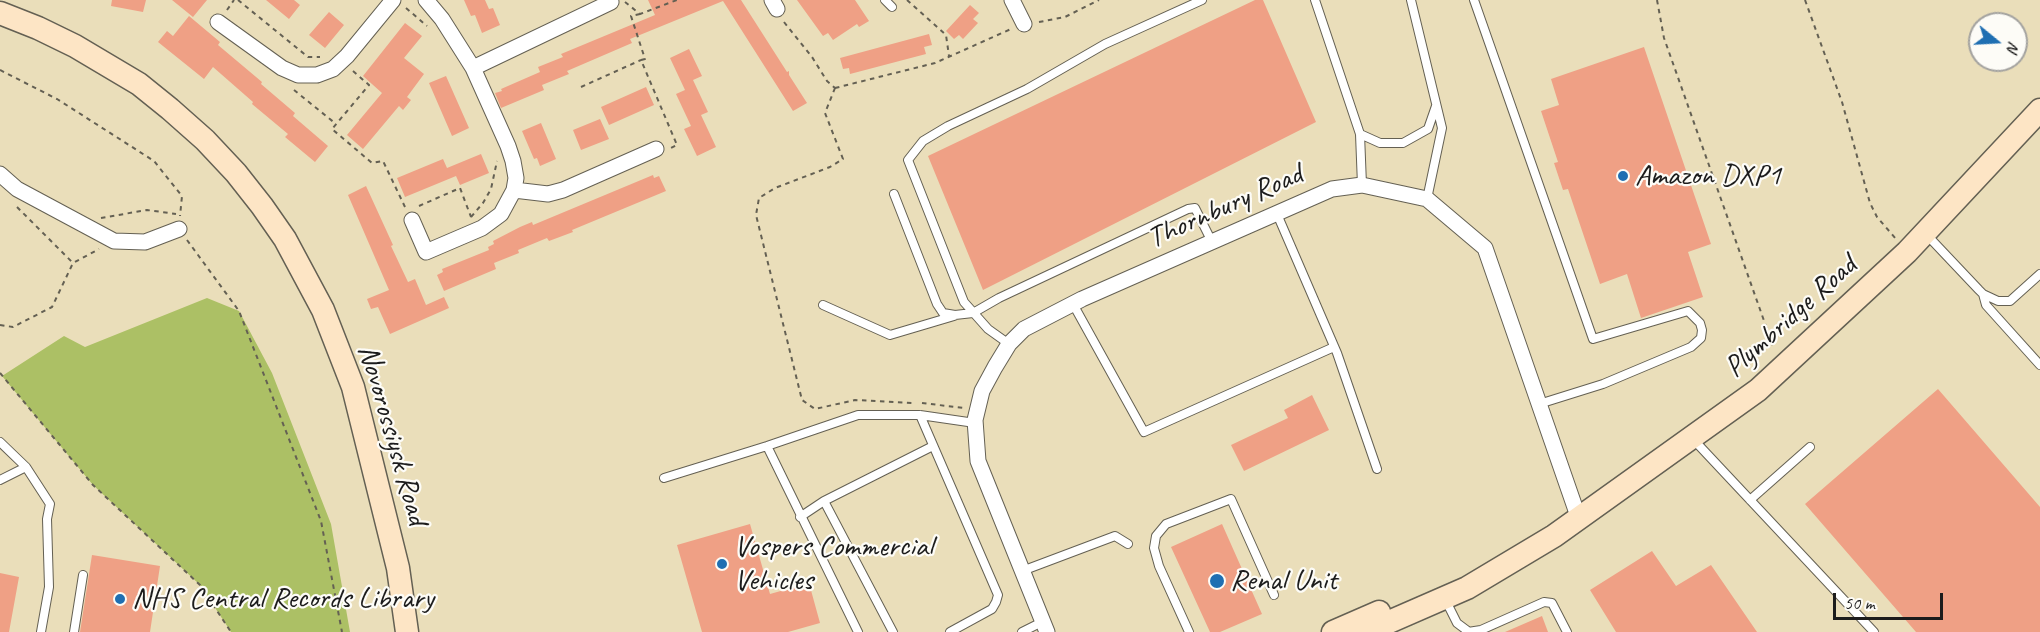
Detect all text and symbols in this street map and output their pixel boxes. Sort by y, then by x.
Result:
north arrow [1968,12,2028,72]
text: N [2002,39,2024,55]
street label: Thornbury Road [1142,157,1308,257]
place label: Amazon DXP1 [1635,158,1781,194]
marker: Amazon DXP1 [1616,169,1630,183]
street label: Plymbridge Road [1717,248,1865,386]
street label: Novorossiysk Road [349,341,435,529]
place label: Vospers Commercial Vehicles [734,529,933,600]
marker: Vospers Commercial Vehicles [715,557,729,571]
place label: Renal Unit [1230,563,1337,599]
marker: Renal Unit [1208,572,1226,590]
place label: NHS Central Records Library [132,581,434,617]
scale bar [1836,581,1946,619]
marker: NHS Central Records Library [113,592,127,606]
text: 50 m [1844,592,1875,614]

